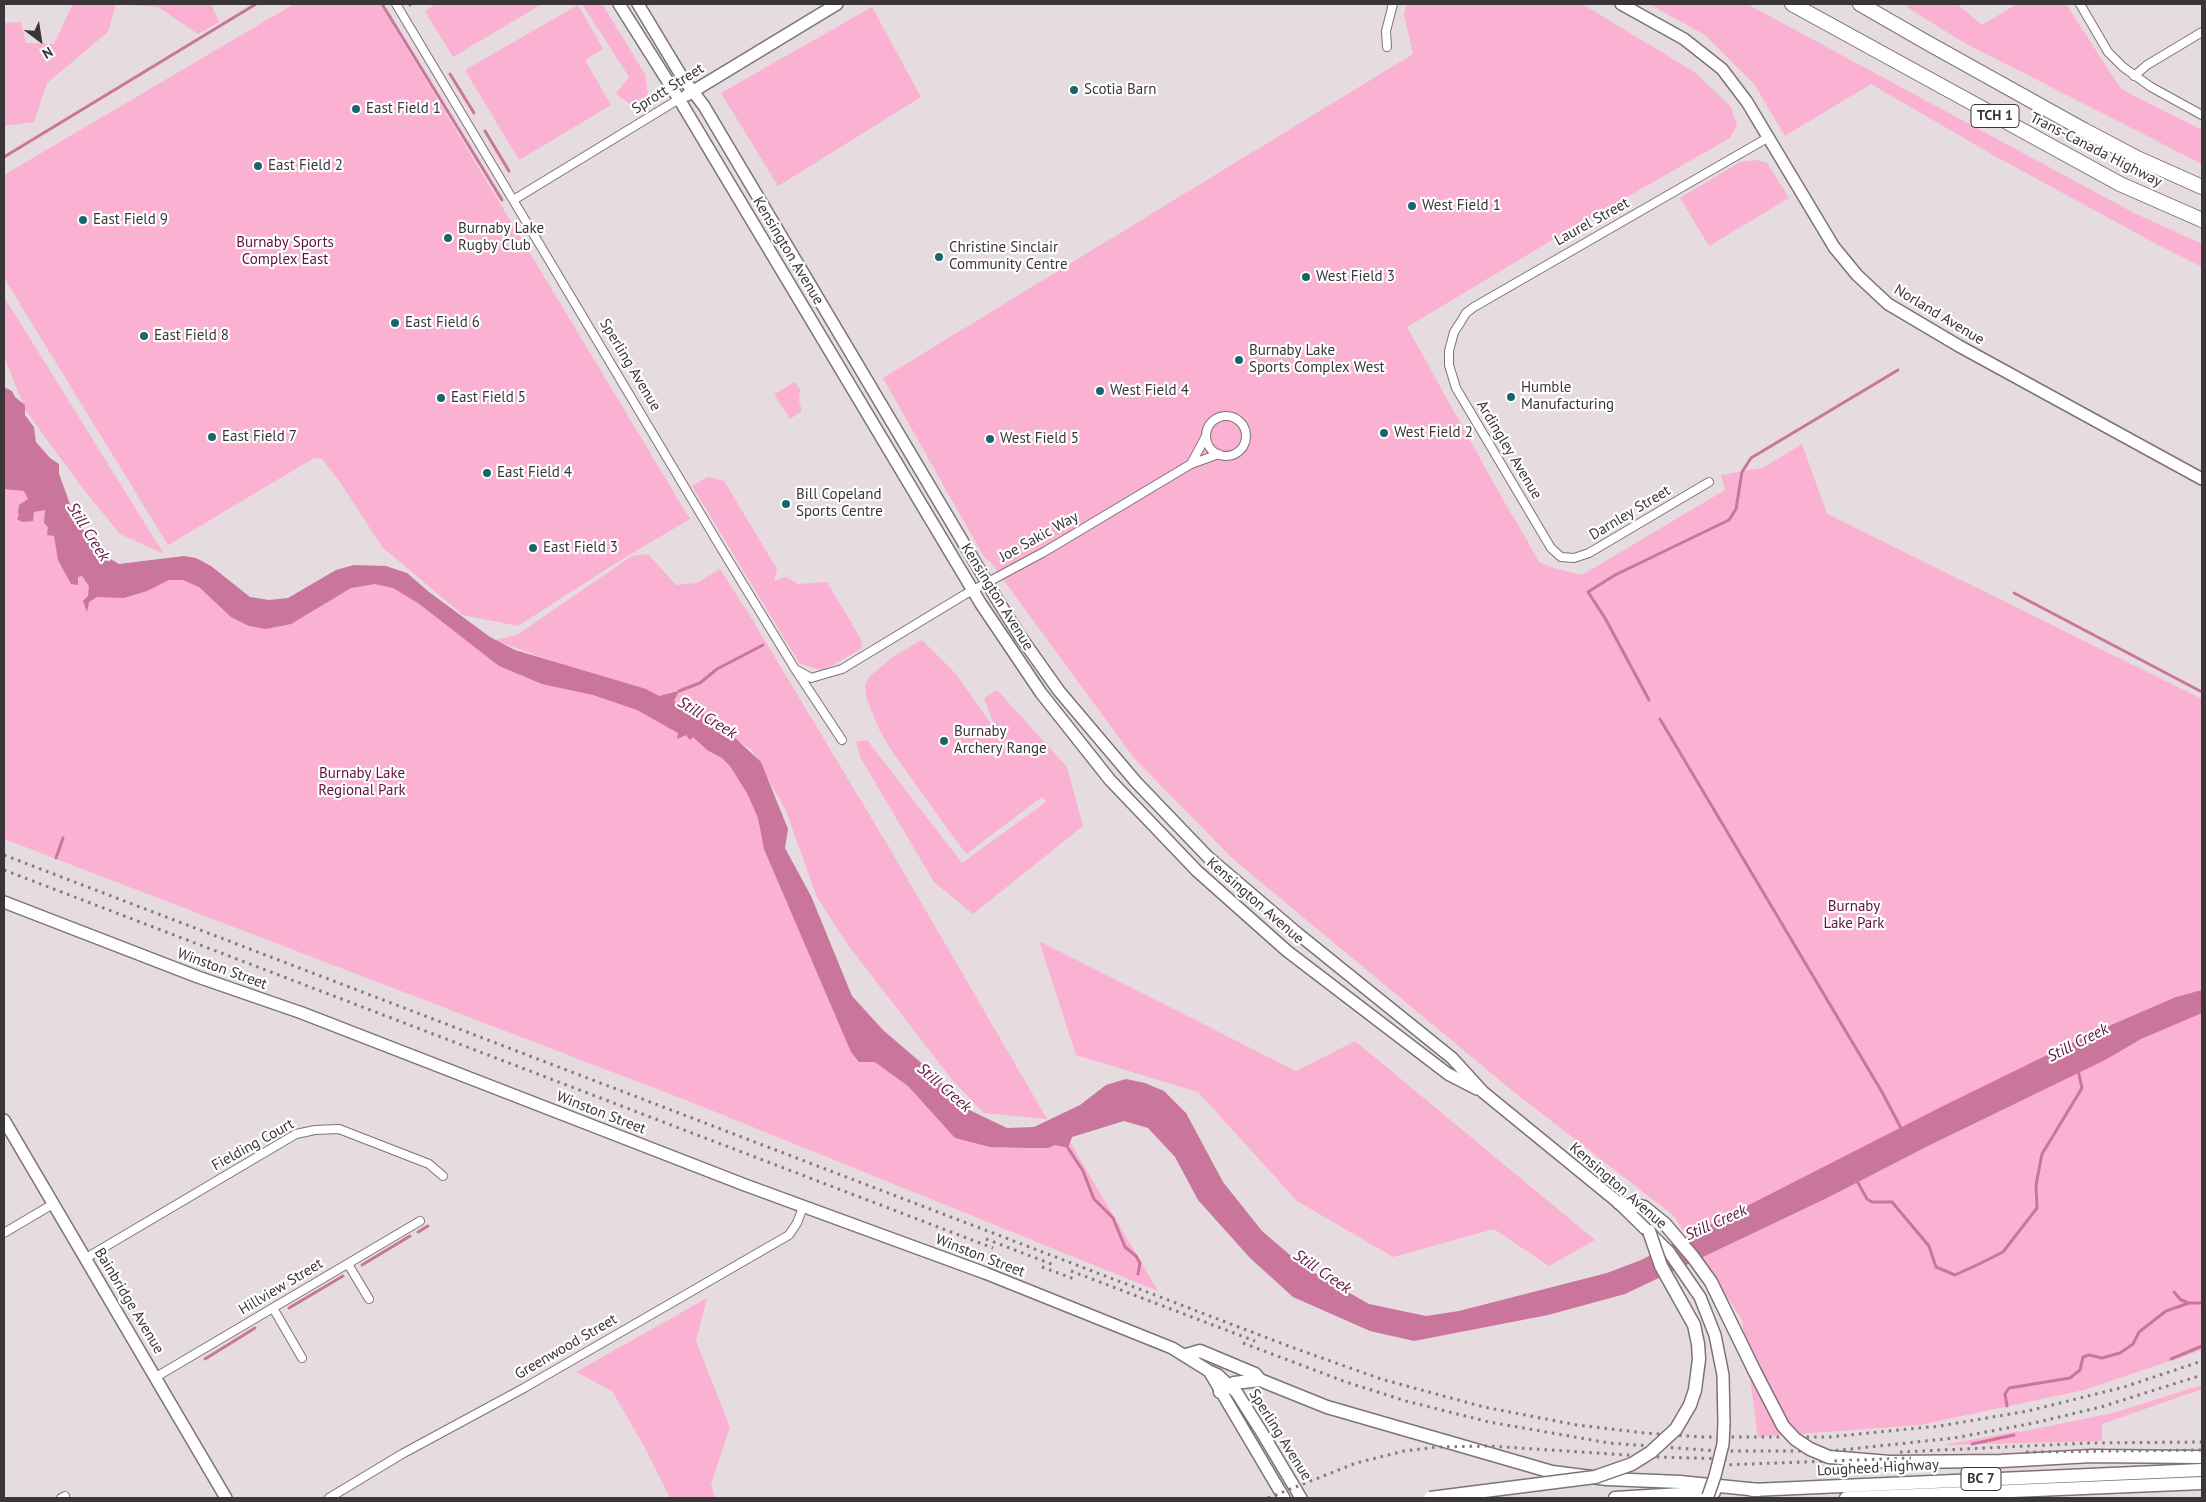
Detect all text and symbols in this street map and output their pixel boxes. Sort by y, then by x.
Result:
north arrow [15,15,65,65]
text: N [39,43,56,63]
street label: Sprott Street [629,60,707,118]
place label: Scotia Barn [1084,81,1156,99]
marker: Scotia Barn [1068,84,1080,96]
place label: East Field 1 [366,100,441,118]
marker: East Field 1 [350,103,362,115]
road number: TCH 1 [1971,104,2019,128]
street label: Trans-Canada Highway [2027,109,2165,191]
place label: East Field 2 [268,157,343,175]
marker: East Field 2 [252,160,264,172]
street label: Kensington Avenue [749,194,827,308]
street label: Laurel Street [1552,194,1632,250]
place label: West Field 1 [1422,197,1501,215]
marker: West Field 1 [1406,200,1418,212]
place label: East Field 9 [93,211,168,229]
marker: East Field 9 [77,214,89,226]
place label: Burnaby Lake Rugby Club [458,220,544,255]
marker: Burnaby Lake Rugby Club [442,232,454,244]
park label: Burnaby Sports Complex East [236,234,334,269]
place label: Christine Sinclair Community Centre [949,239,1067,274]
marker: Christine Sinclair Community Centre [933,251,945,263]
place label: West Field 3 [1316,268,1395,286]
marker: West Field 3 [1300,271,1312,283]
street label: Norland Avenue [1891,281,1987,349]
place label: East Field 6 [405,314,480,332]
street label: Sperling Avenue [595,316,665,414]
marker: East Field 6 [389,317,401,329]
place label: East Field 8 [154,327,229,345]
marker: East Field 8 [138,330,150,342]
place label: Burnaby Lake Sports Complex West [1249,342,1385,377]
marker: Burnaby Lake Sports Complex West [1233,354,1245,366]
place label: Humble Manufacturing [1521,379,1614,414]
place label: West Field 4 [1110,382,1189,400]
marker: West Field 4 [1094,385,1106,397]
place label: East Field 5 [451,389,526,407]
marker: Humble Manufacturing [1505,391,1517,403]
marker: East Field 5 [435,392,447,404]
street label: Ardingley Avenue [1473,397,1545,503]
place label: West Field 2 [1394,424,1473,442]
marker: West Field 2 [1378,427,1390,439]
place label: East Field 7 [222,428,297,446]
place label: West Field 5 [1000,430,1079,448]
marker: East Field 7 [206,431,218,443]
marker: West Field 5 [984,433,996,445]
place label: East Field 4 [497,464,572,482]
marker: East Field 4 [481,467,493,479]
street label: Darnley Street [1586,482,1674,544]
place label: Bill Copeland Sports Centre [796,486,883,521]
marker: Bill Copeland Sports Centre [780,498,792,510]
water label: Still Creek [62,499,114,565]
street label: Joe Sakic Way [996,508,1082,566]
place label: East Field 3 [543,539,618,557]
street label: Kensington Avenue [957,540,1037,654]
marker: East Field 3 [527,542,539,554]
water label: Still Creek [674,693,740,743]
place label: Burnaby Archery Range [954,723,1047,758]
marker: Burnaby Archery Range [938,735,950,747]
park label: Burnaby Lake Regional Park [318,765,406,800]
street label: Kensington Avenue [1203,854,1307,948]
park label: Burnaby Lake Park [1823,898,1885,933]
street label: Winston Street [175,944,269,994]
water label: Still Creek [2044,1020,2112,1066]
water label: Still Creek [913,1059,975,1117]
street label: Winston Street [554,1088,648,1138]
street label: Fielding Court [209,1115,297,1175]
street label: Kensington Avenue [1566,1139,1670,1233]
water label: Still Creek [1682,1201,1750,1245]
street label: Winston Street [933,1231,1027,1281]
street label: Bainbridge Avenue [90,1245,168,1357]
water label: Still Creek [1289,1246,1355,1298]
street label: Hillview Street [236,1255,326,1319]
street label: Greenwood Street [512,1310,620,1384]
street label: Sperling Avenue [1245,1386,1315,1484]
street label: Lougheed Highway [1817,1456,1939,1480]
road number: BC 7 [1961,1468,2001,1490]

